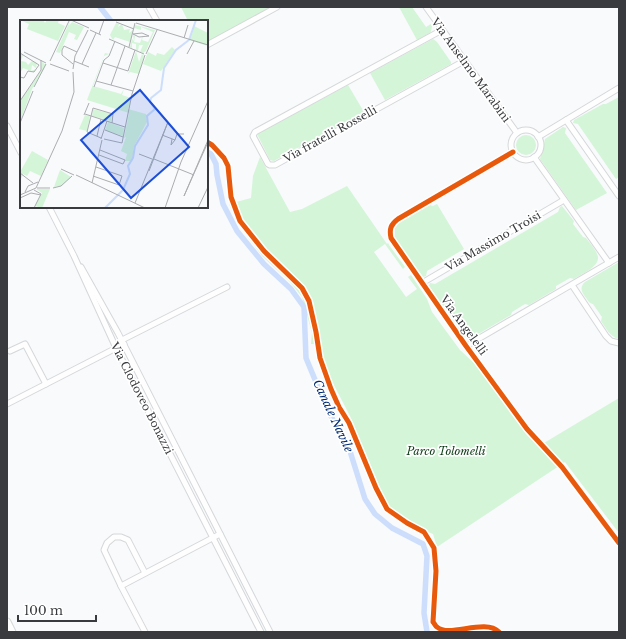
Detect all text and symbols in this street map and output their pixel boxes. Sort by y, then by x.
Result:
street label: Via Anselmo Marabini [428,14,514,125]
inset map [20,20,208,208]
street label: Via fratelli Rosselli [280,102,379,166]
street label: Via Massimo Troisi [442,208,543,275]
street label: Via Angelelli [437,291,491,358]
street label: Via Clodoveo Bonazzi [107,339,176,457]
water label: Canale Navile [310,377,357,455]
park label: Parco Tolomelli [405,444,486,458]
scale bar [18,597,96,623]
text: 100 m [24,603,63,618]

